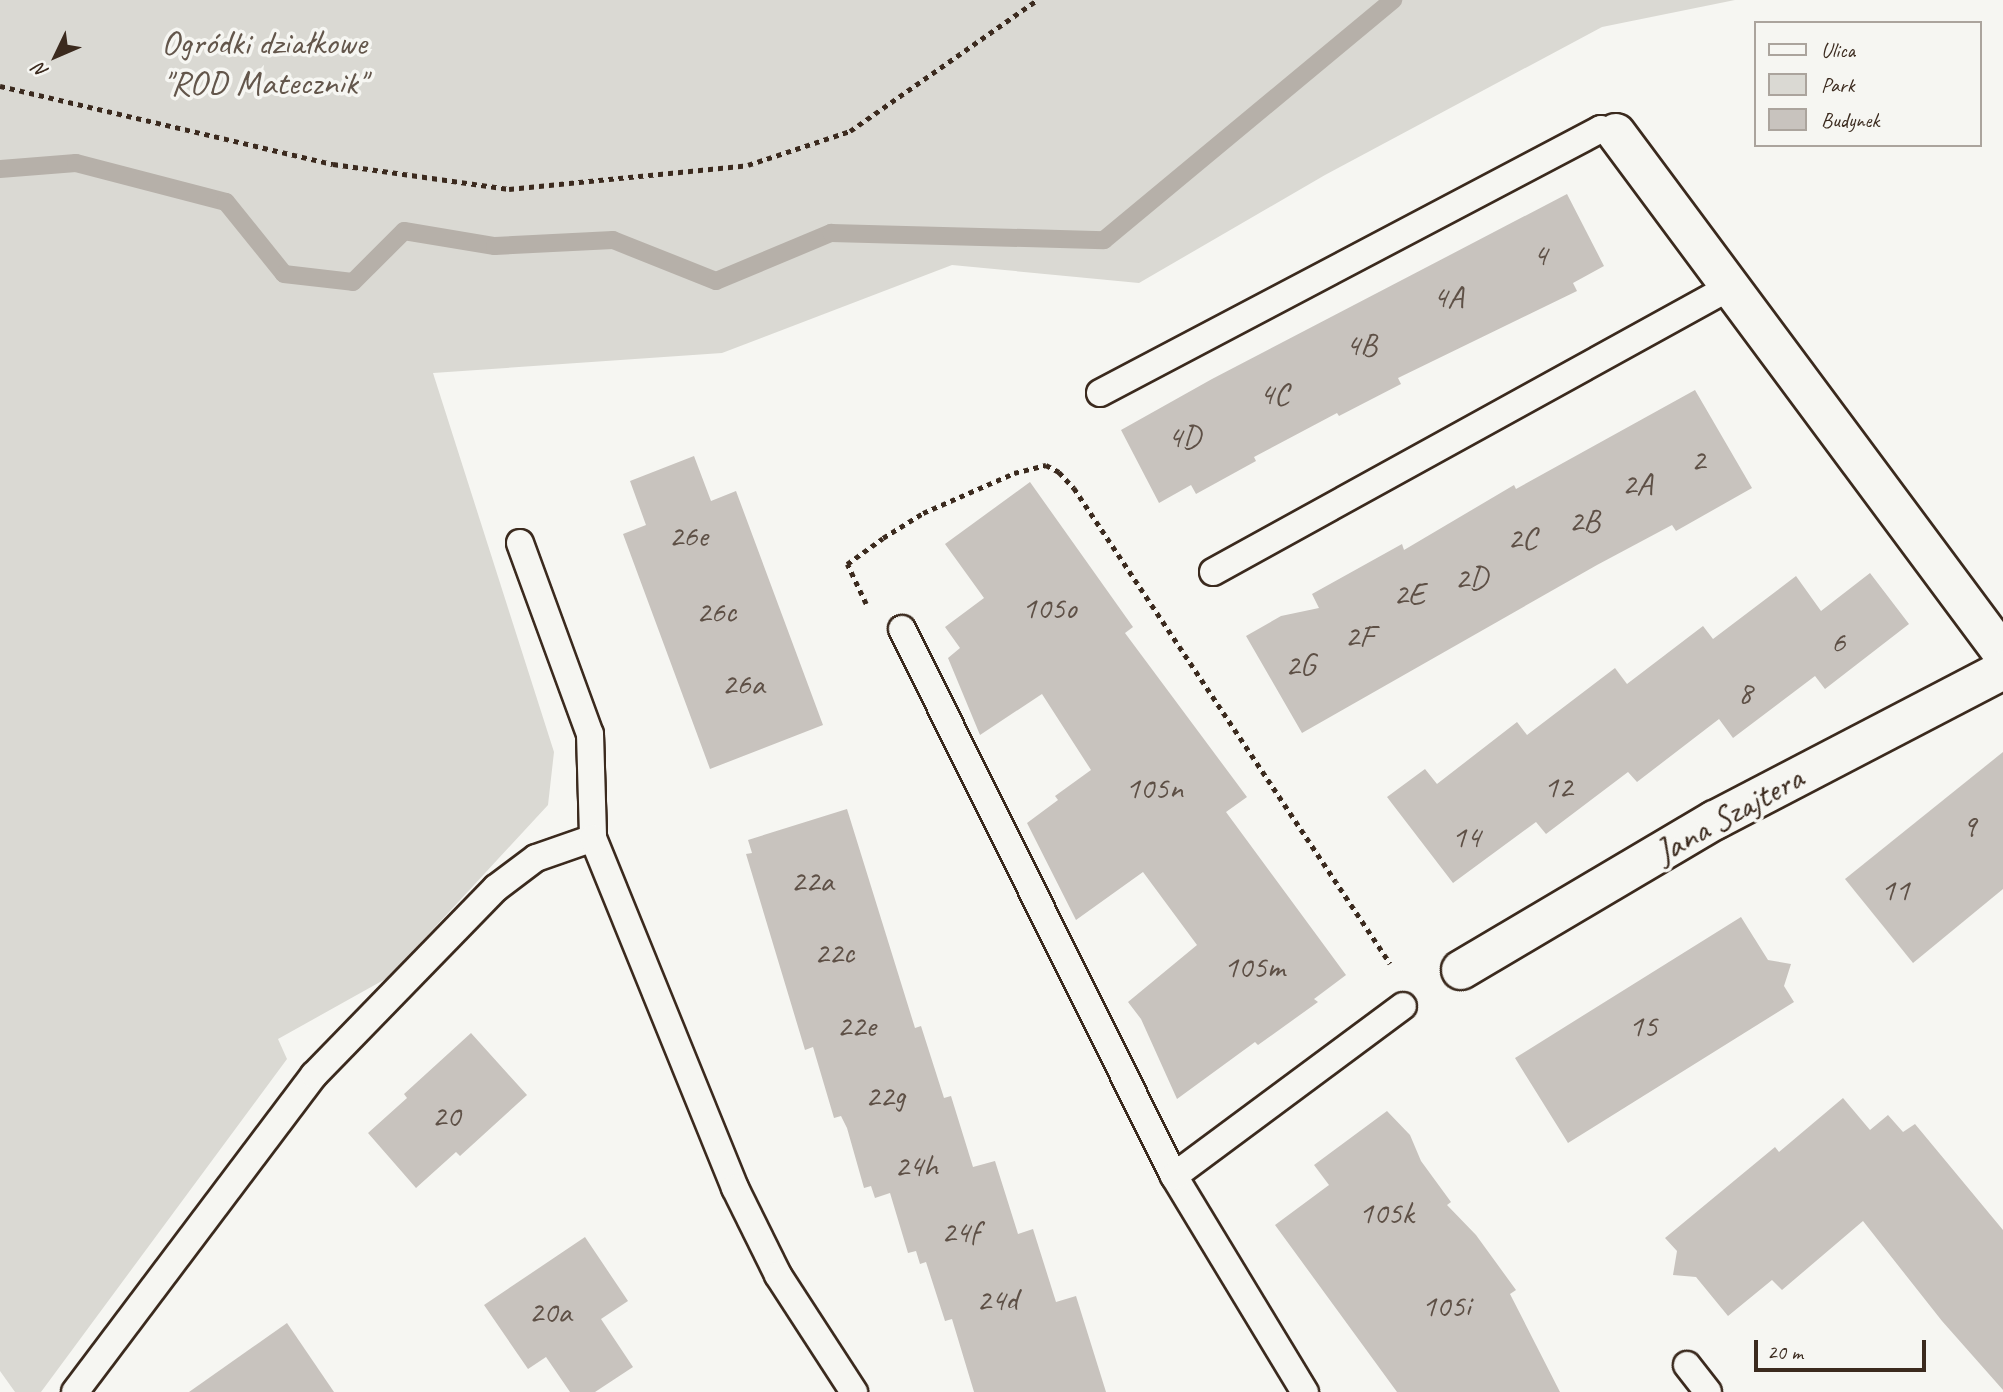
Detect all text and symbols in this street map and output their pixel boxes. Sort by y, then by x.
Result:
north arrow [21,21,91,91]
legend [1755,21,1982,147]
park label: Ogródki działkowe "ROD Matecznik" [161,22,367,104]
text: Ulica [1821,37,1855,63]
text: N [28,58,54,83]
text: Park [1821,72,1854,98]
text: Budynek [1821,107,1879,133]
house number: 4 [1533,236,1547,274]
house number: 4A [1433,278,1463,316]
house number: 4B [1345,326,1377,364]
house number: 4C [1259,375,1289,413]
house number: 4D [1168,418,1200,456]
house number: 2 [1691,441,1705,479]
house number: 2A [1622,465,1652,503]
house number: 2B [1568,502,1600,540]
house number: 26e [668,517,708,555]
house number: 2C [1507,519,1537,557]
house number: 2D [1455,559,1487,597]
house number: 2E [1393,575,1425,613]
house number: 105o [1022,589,1076,627]
house number: 26c [696,593,736,631]
house number: 2F [1345,617,1373,655]
house number: 6 [1831,623,1845,661]
house number: 2G [1285,646,1315,684]
house number: 26a [722,665,764,703]
house number: 8 [1738,674,1752,712]
street label: Jana Szajtera [1647,757,1811,873]
house number: 12 [1544,768,1572,806]
house number: 105n [1125,769,1183,807]
house number: 9 [1962,807,1976,845]
house number: 14 [1452,818,1480,856]
house number: 22a [791,862,833,900]
house number: 11 [1881,871,1909,909]
house number: 22c [814,934,854,972]
house number: 105m [1223,948,1285,986]
house number: 22e [836,1007,876,1045]
house number: 15 [1629,1007,1657,1045]
house number: 22g [865,1077,905,1115]
house number: 20 [432,1097,460,1135]
house number: 24h [894,1147,938,1185]
house number: 105k [1359,1194,1413,1232]
house number: 24f [941,1213,979,1251]
house number: 24d [976,1281,1018,1319]
house number: 105i [1421,1287,1471,1325]
house number: 20a [529,1293,571,1331]
scale bar [1758,1326,1930,1370]
text: 20 m [1767,1339,1803,1365]

